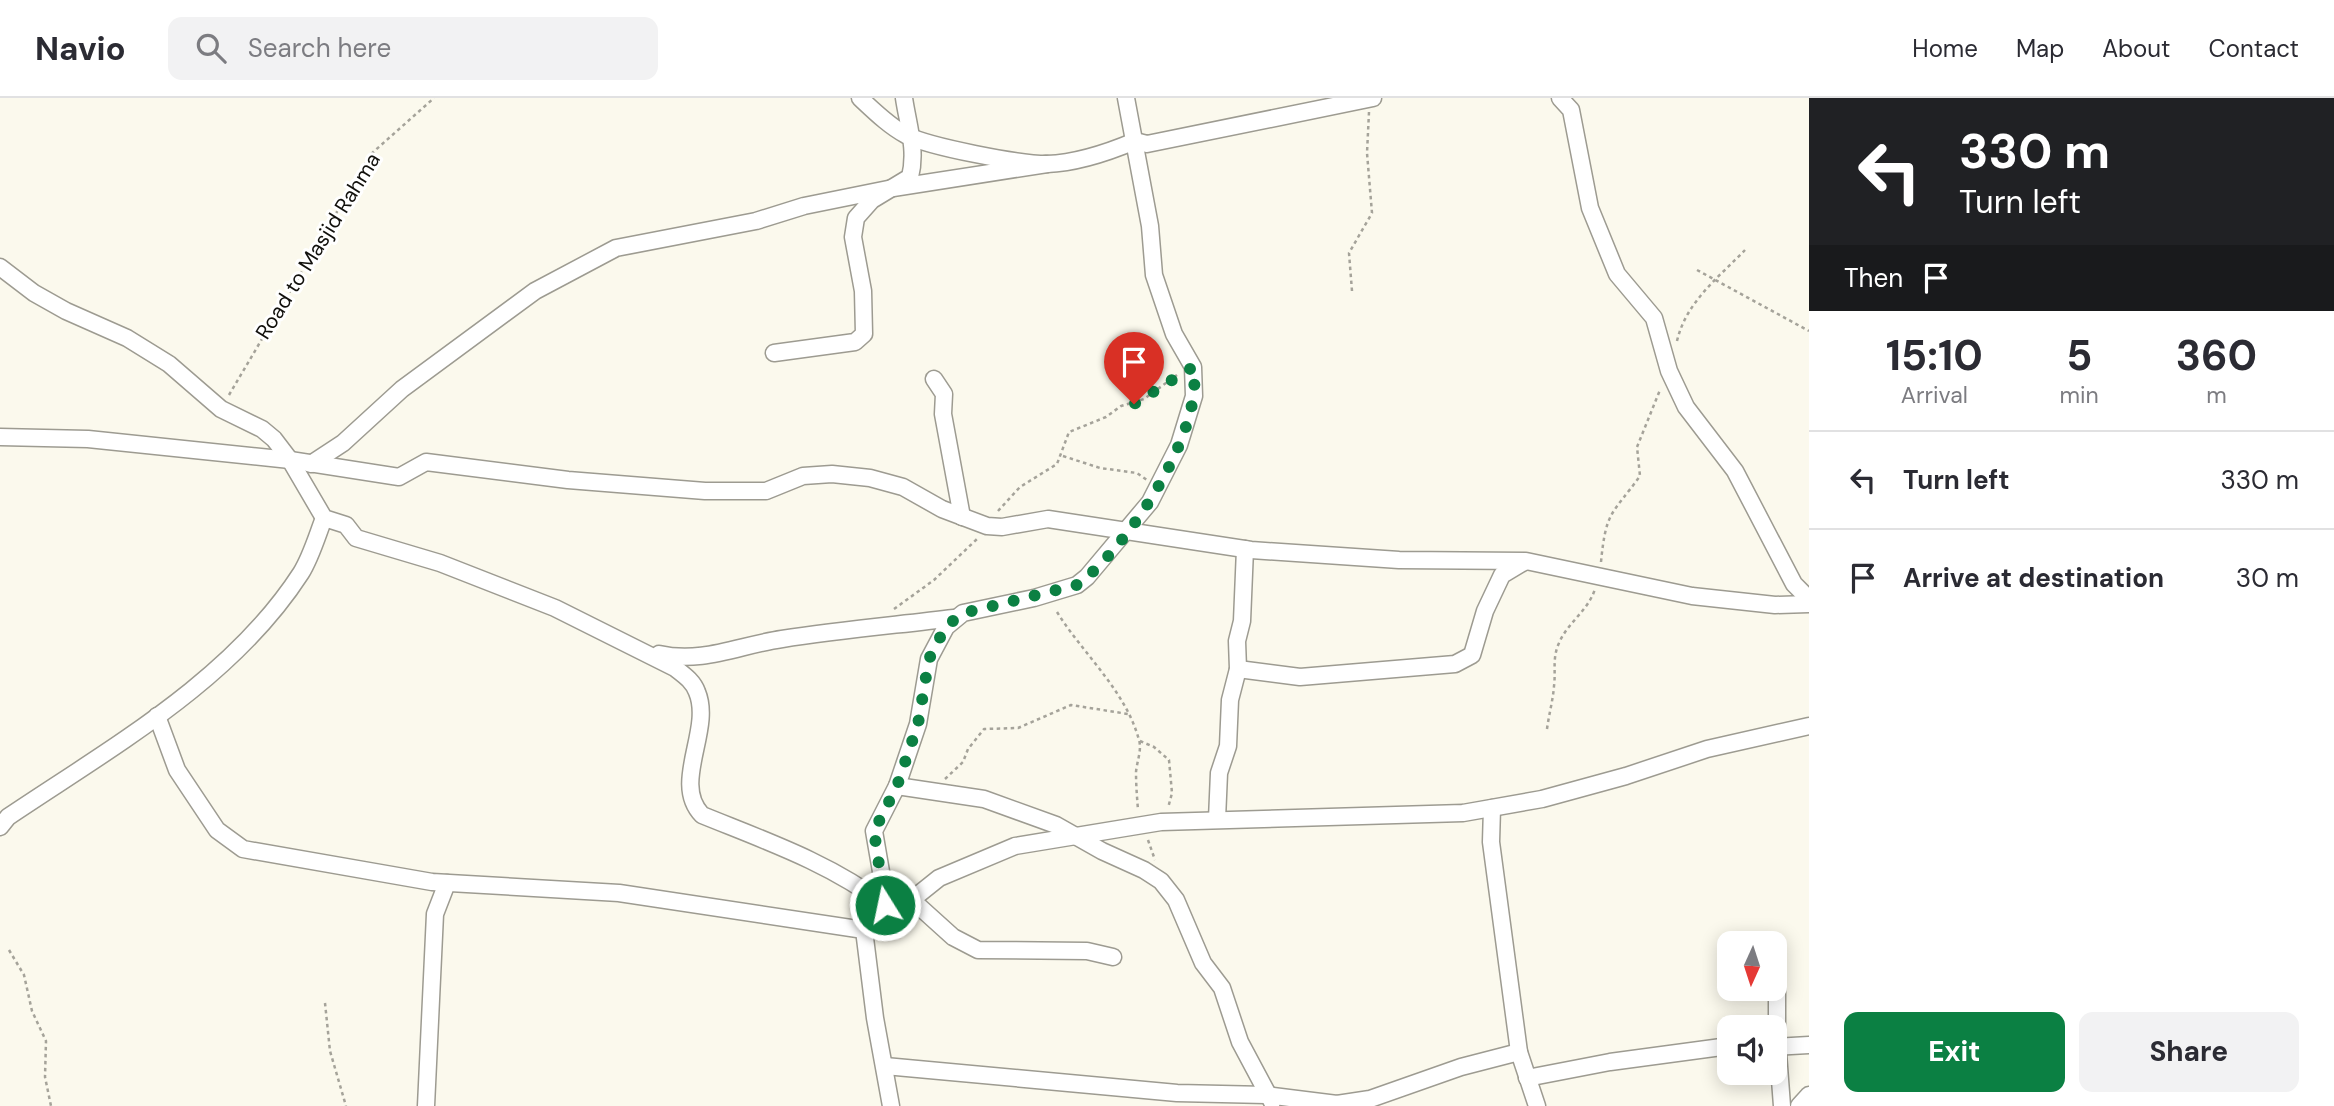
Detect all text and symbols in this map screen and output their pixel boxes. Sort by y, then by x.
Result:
search box [168,17,658,80]
text: Navio [35,27,126,70]
icon: search [192,29,230,67]
text: Search here [248,31,391,65]
text: Home [1912,33,1978,64]
text: Map [2016,33,2064,64]
text: About [2102,33,2171,64]
text: Contact [2209,33,2299,64]
text: 330 m [1959,119,2110,183]
icon: left [1844,126,1935,217]
street label: Road to Masjid Rahma [249,148,387,344]
text: Turn left [1959,181,2081,223]
icon: arrive [1917,259,1955,297]
text: Then [1844,261,1903,295]
text: 15:10 [1886,328,1983,383]
text: 5 [2066,328,2092,383]
text: 360 [2176,328,2257,383]
pin [1104,332,1164,404]
icon: arrive [1115,343,1153,381]
text: Arrival [1901,380,1968,410]
text: min [2060,380,2099,410]
text: m [2206,380,2227,410]
icon: left [1844,461,1882,499]
text: Turn left [1903,463,2010,497]
text: 330 m [2220,463,2299,497]
icon: arrive [1844,559,1882,597]
text: Arrive at destination [1903,561,2164,595]
text: 30 m [2236,561,2299,595]
position arrow [848,868,922,942]
north arrow [1717,931,1787,1001]
map controls [1717,931,1787,1085]
button: Exit [1844,1012,2065,1092]
button: Share [2079,1012,2299,1092]
button: sound [1717,1015,1787,1085]

